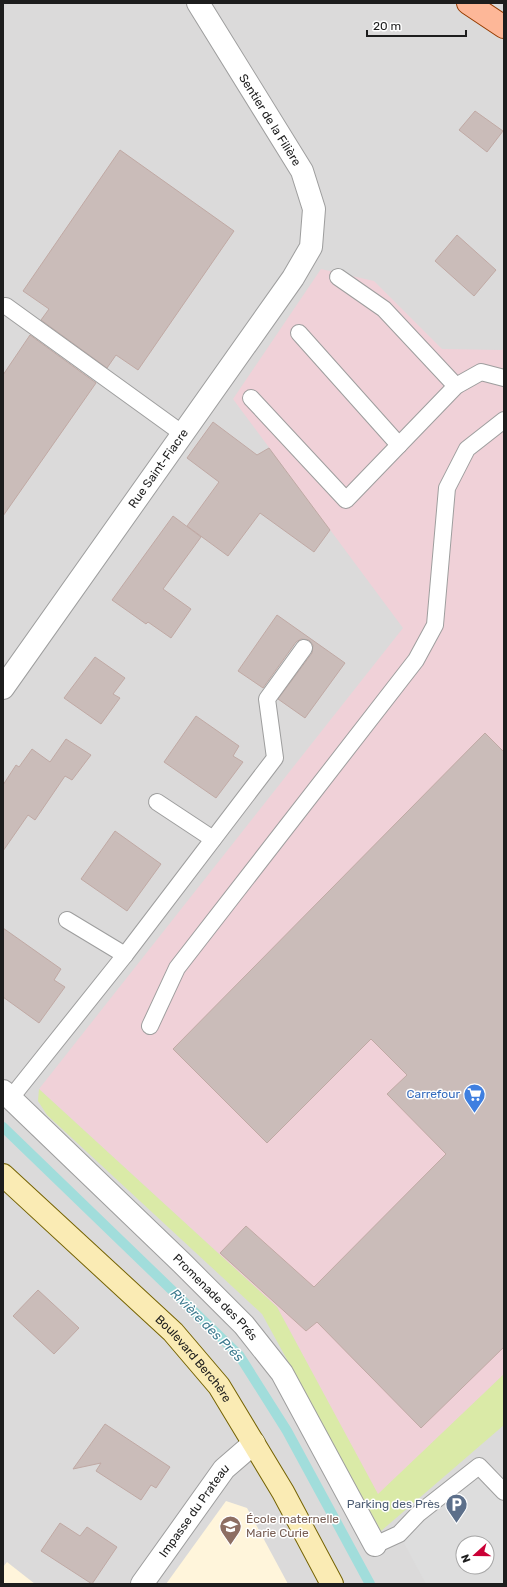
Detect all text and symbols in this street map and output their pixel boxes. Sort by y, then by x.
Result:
scale bar [367,12,466,38]
text: 20 m [373,19,401,33]
street label: Sentier de la Filière [236,71,304,169]
street label: Rue Saint-Fiacre [126,426,191,511]
supermarket icon: Carrefour [462,1081,488,1114]
place label: Carrefour [407,1087,460,1101]
street label: Promenade des Prés [170,1251,260,1343]
water label: Rivière des Prés [168,1286,247,1365]
street label: Boulevard Berchère [152,1312,234,1405]
street label: Impasse du Prateau [156,1461,232,1560]
parking icon: Parking des Près [443,1491,469,1524]
place label: Parking des Près [347,1497,440,1511]
place label: École maternelle Marie Curie [246,1512,339,1540]
school or university icon: École maternelle Marie Curie [217,1513,243,1546]
north arrow [455,1535,495,1575]
text: N [459,1552,474,1564]

